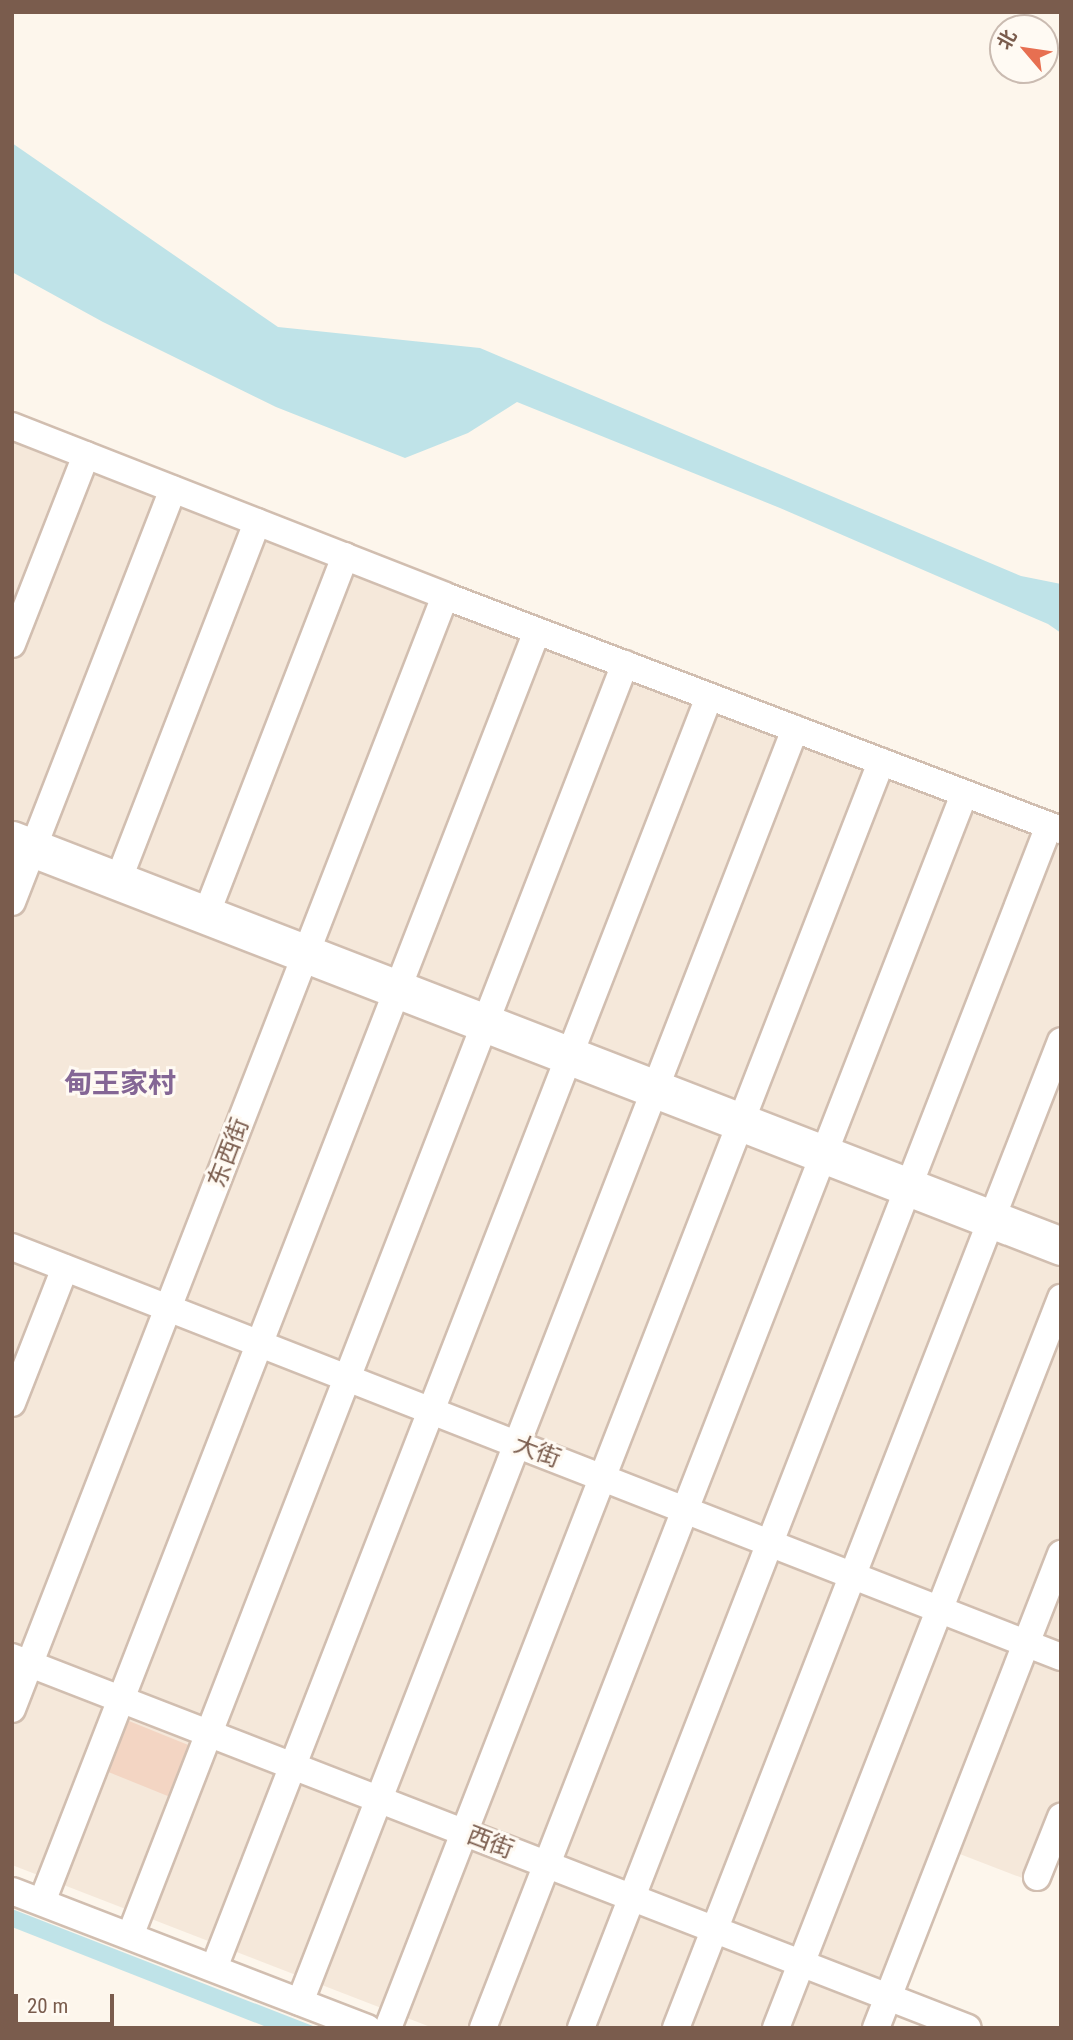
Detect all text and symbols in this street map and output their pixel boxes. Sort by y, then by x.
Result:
north arrow [989,14,1059,84]
text: 北 [992,26,1022,53]
district label: 甸王家村 [64,1067,176,1101]
street label: 东西街 [203,1114,255,1192]
street label: 大街 [509,1430,565,1474]
street label: 西街 [462,1821,518,1865]
scale bar [18,1980,117,2024]
text: 20 m [27,1994,68,2018]

